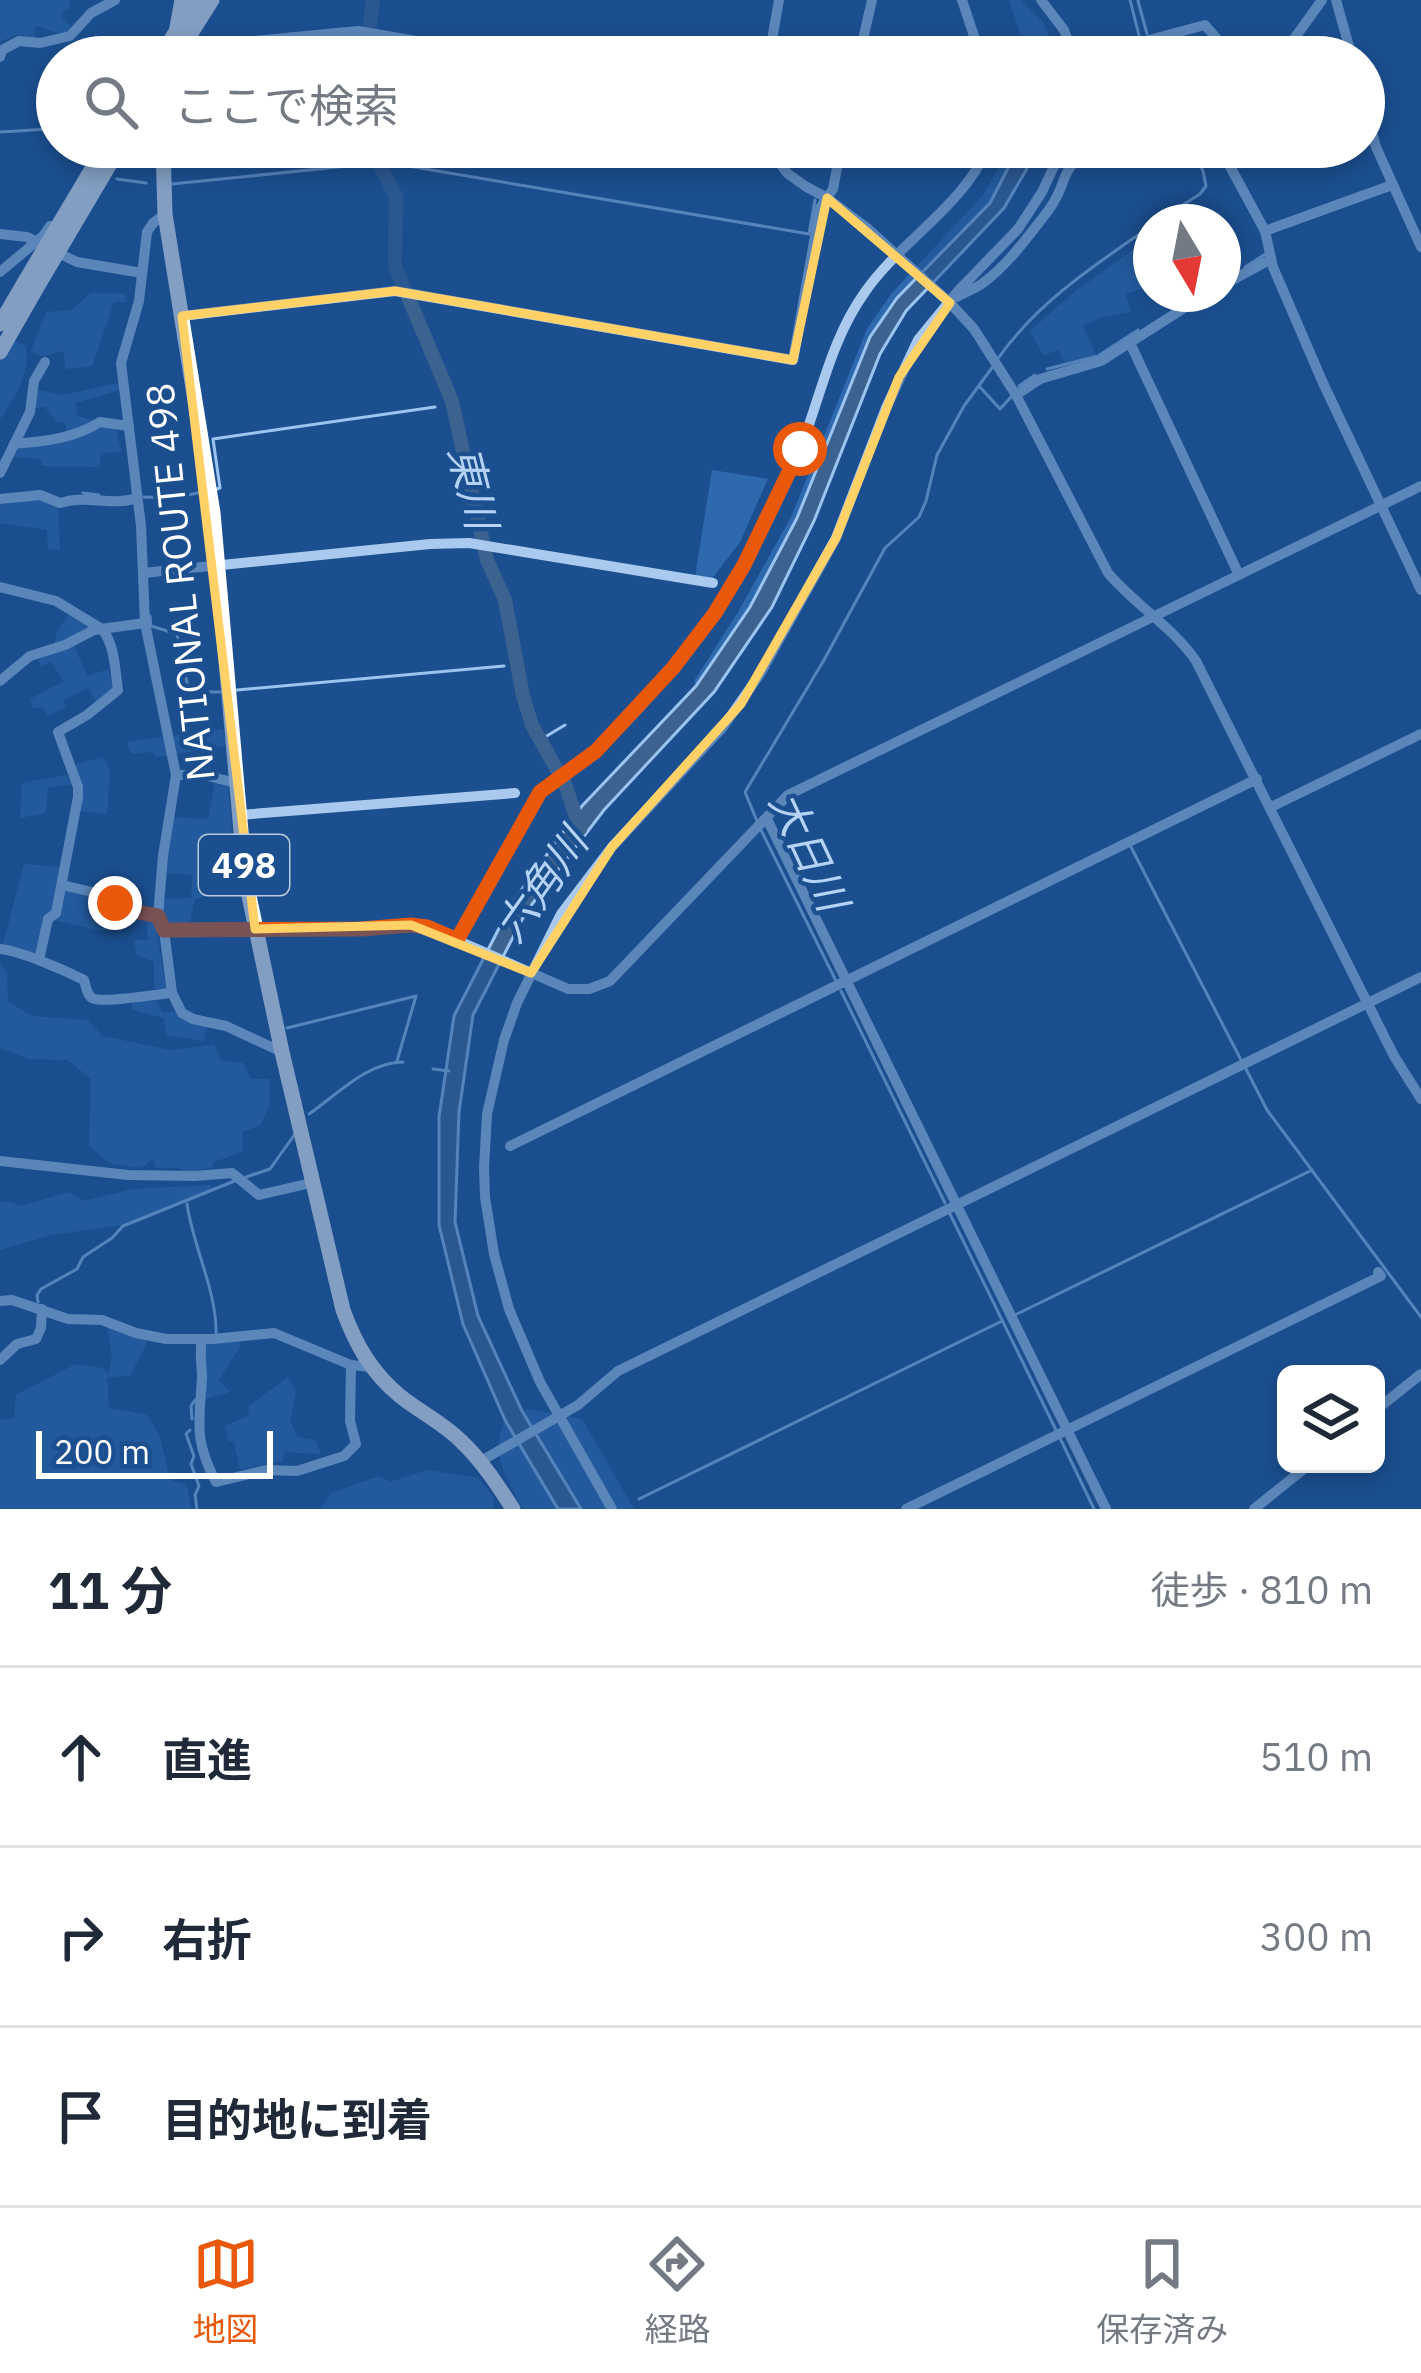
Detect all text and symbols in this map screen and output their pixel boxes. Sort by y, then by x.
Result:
search box [36,36,1385,168]
icon: search [78,69,144,135]
text: ここで検索 [174,76,399,134]
north arrow [1133,204,1241,312]
street label: NATIONAL ROUTE 498 [133,381,226,783]
route start [773,422,827,476]
water label: 東川 [437,439,511,538]
water label: 大日川 [758,782,863,923]
water label: 六角川 [482,814,602,952]
road number: 498 [199,835,289,895]
route end [88,876,142,930]
map controls [1277,1365,1385,1473]
button: layers [1277,1365,1385,1473]
scale bar [36,1425,273,1478]
text: 200 m [54,1430,150,1473]
text: 11 分 [48,1557,172,1623]
text: 徒歩 · 810 m [1150,1564,1373,1615]
icon: ahead [48,1724,114,1790]
text: 直進 [162,1730,252,1788]
text: 510 m [1260,1731,1373,1782]
icon: right [48,1904,114,1970]
text: 右折 [162,1910,252,1968]
text: 300 m [1260,1911,1373,1962]
icon: arrive [48,2084,114,2150]
text: 目的地に到着 [162,2090,432,2148]
tab: 地図 [193,2231,259,2351]
tab: 経路 [644,2231,710,2351]
tab: 保存済み [1096,2231,1228,2351]

